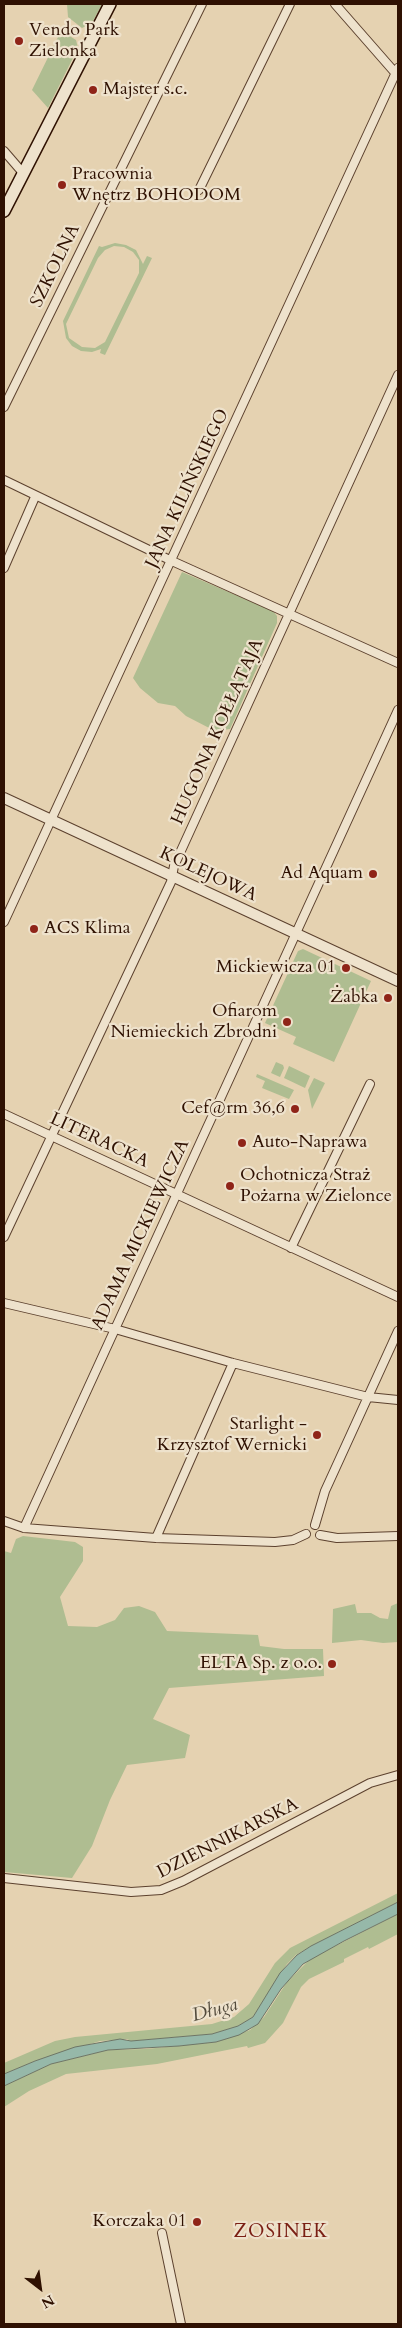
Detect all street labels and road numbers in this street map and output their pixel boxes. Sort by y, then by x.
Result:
street label: SZKOLNA [27,221,85,311]
street label: JANA KILIŃSKIEGO [142,406,234,572]
street label: HUGONA KOŁŁĄTAJA [167,636,269,828]
street label: KOLEJOWA [156,843,260,907]
street label: LITERACKA [46,1109,152,1173]
street label: ADAMA MICKIEWICZA [87,1136,195,1334]
street label: DZIENNIKARSKA [154,1794,302,1884]

